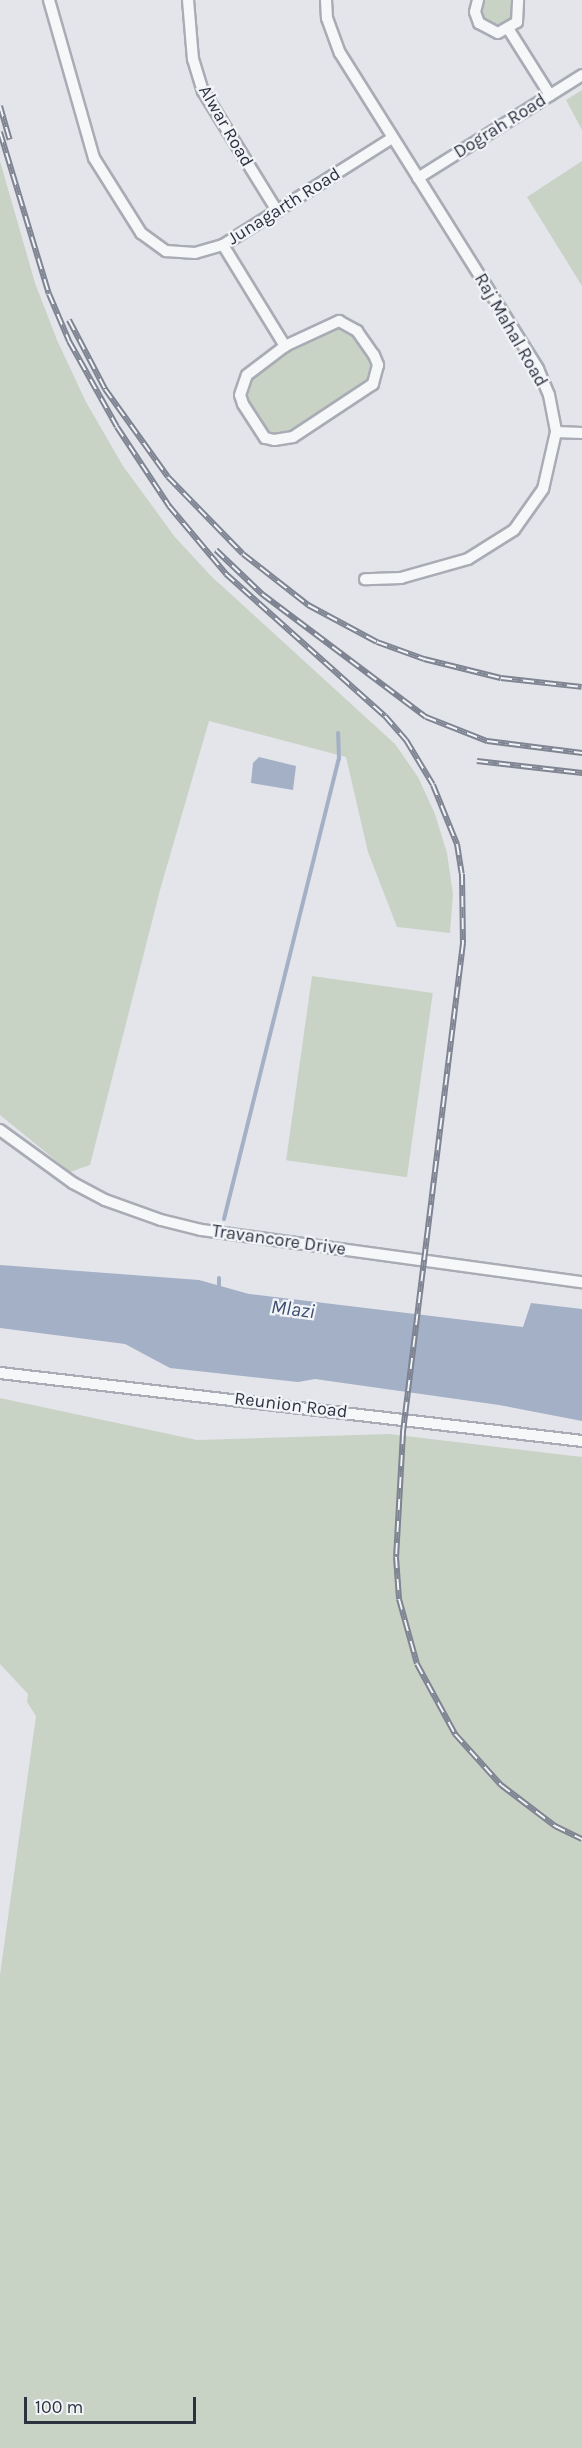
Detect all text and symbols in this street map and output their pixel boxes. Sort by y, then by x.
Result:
street label: Alwar Road [194,81,258,171]
street label: Dograh Road [450,89,550,163]
street label: Junagarth Road [224,163,344,249]
street label: Raj Mahal Road [470,269,552,391]
street label: Travancore Drive [211,1220,347,1260]
water label: Mlazi [270,1294,316,1324]
street label: Reunion Road [233,1387,349,1423]
scale bar [27,2385,200,2423]
text: 100 m [35,2396,83,2418]

